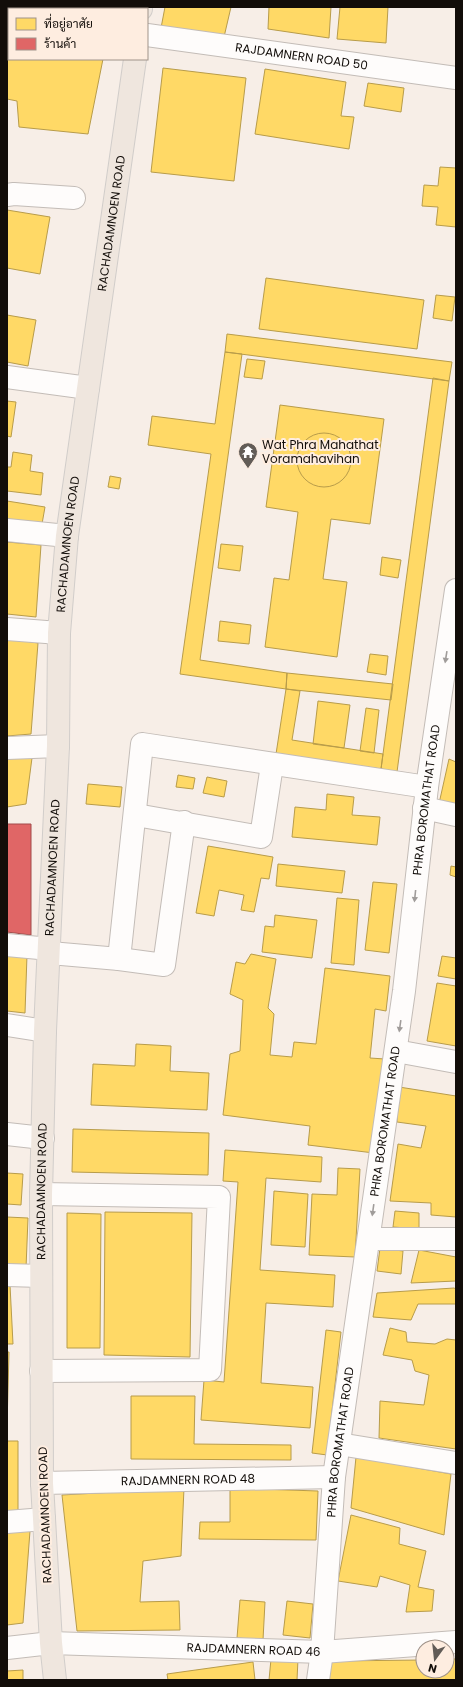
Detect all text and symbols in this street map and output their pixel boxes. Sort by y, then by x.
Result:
legend [8,8,148,60]
text: ที่อยู่อาศัย [44,13,93,32]
text: ร้านค้า [44,35,76,52]
street label: RAJDAMNERN ROAD 50 [234,38,369,74]
street label: RACHADAMNOEN ROAD [93,154,129,292]
place label: Wat Phra Mahathat Voramahavihan [262,436,379,467]
temple icon: Wat Phra Mahathat Voramahavihan [237,441,259,469]
street label: RACHADAMNOEN ROAD [52,475,83,613]
one-way arrow [443,651,449,663]
street label: PHRA BOROMATHAT ROAD [408,723,444,876]
street label: RACHADAMNOEN ROAD [40,799,64,936]
one-way arrow [411,890,418,903]
one-way arrow [397,1020,403,1032]
street label: PHRA BOROMATHAT ROAD [365,1045,404,1198]
street label: RACHADAMNOEN ROAD [32,1123,51,1260]
one-way arrow [370,1204,376,1216]
street label: PHRA BOROMATHAT ROAD [322,1366,358,1518]
street label: RACHADAMNOEN ROAD [34,1446,55,1584]
street label: RAJDAMNERN ROAD 48 [121,1470,255,1489]
street label: RAJDAMNERN ROAD 46 [186,1639,321,1660]
north arrow [415,1639,455,1679]
text: N [426,1660,438,1677]

